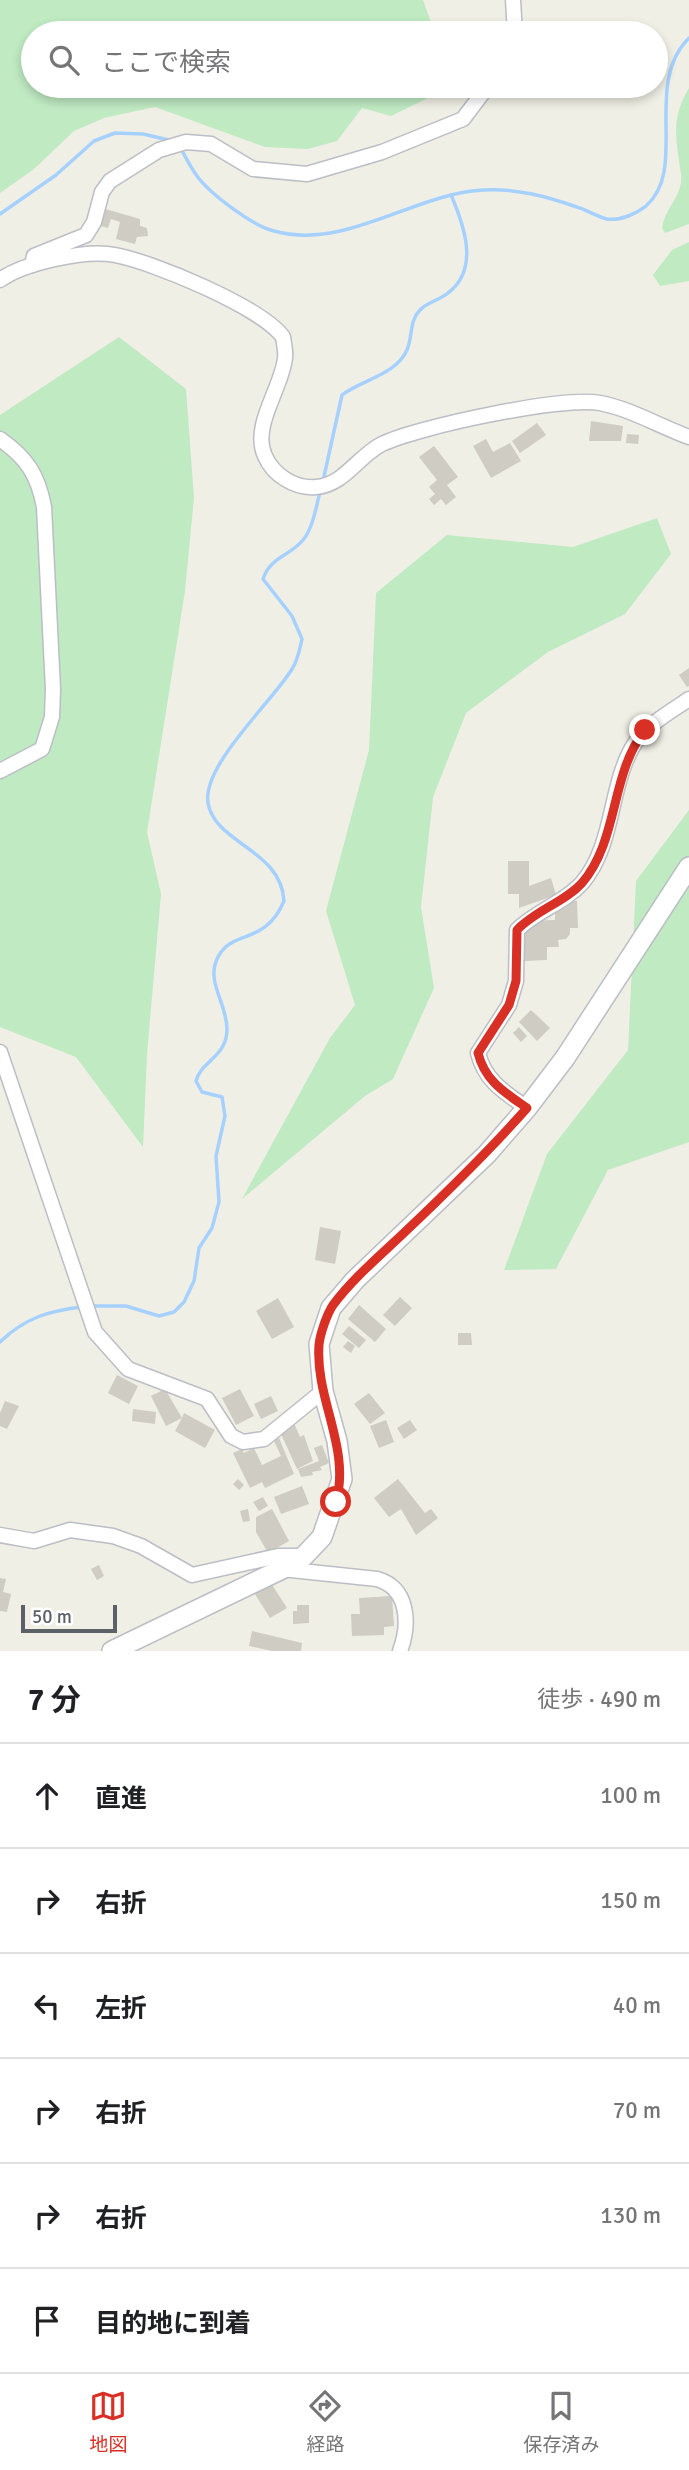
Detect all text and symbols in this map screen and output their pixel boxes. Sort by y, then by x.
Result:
search box [21,21,668,98]
icon: search [45,41,83,79]
text: ここで検索 [101,47,231,79]
route end [629,714,660,745]
route start [320,1486,351,1517]
scale bar [21,1602,117,1634]
text: 50 m [32,1605,72,1629]
text: 7 分 [28,1682,81,1719]
text: 徒歩 · 490 m [537,1685,661,1714]
icon: ahead [28,1777,66,1815]
text: 100 m [600,1781,661,1810]
text: 直進 [95,1783,147,1815]
icon: right [28,1882,66,1920]
text: 150 m [600,1886,661,1915]
text: 右折 [95,1888,147,1920]
icon: left [28,1987,66,2025]
text: 40 m [613,1991,661,2020]
text: 左折 [95,1993,147,2025]
icon: right [28,2092,66,2130]
text: 70 m [613,2096,661,2125]
text: 右折 [95,2098,147,2130]
icon: right [28,2197,66,2235]
text: 130 m [600,2201,661,2230]
text: 右折 [95,2203,147,2235]
icon: arrive [28,2302,66,2340]
text: 目的地に到着 [95,2308,251,2340]
tab: 地図 [89,2387,128,2457]
tab: 経路 [306,2387,345,2457]
tab: 保存済み [523,2387,600,2457]

